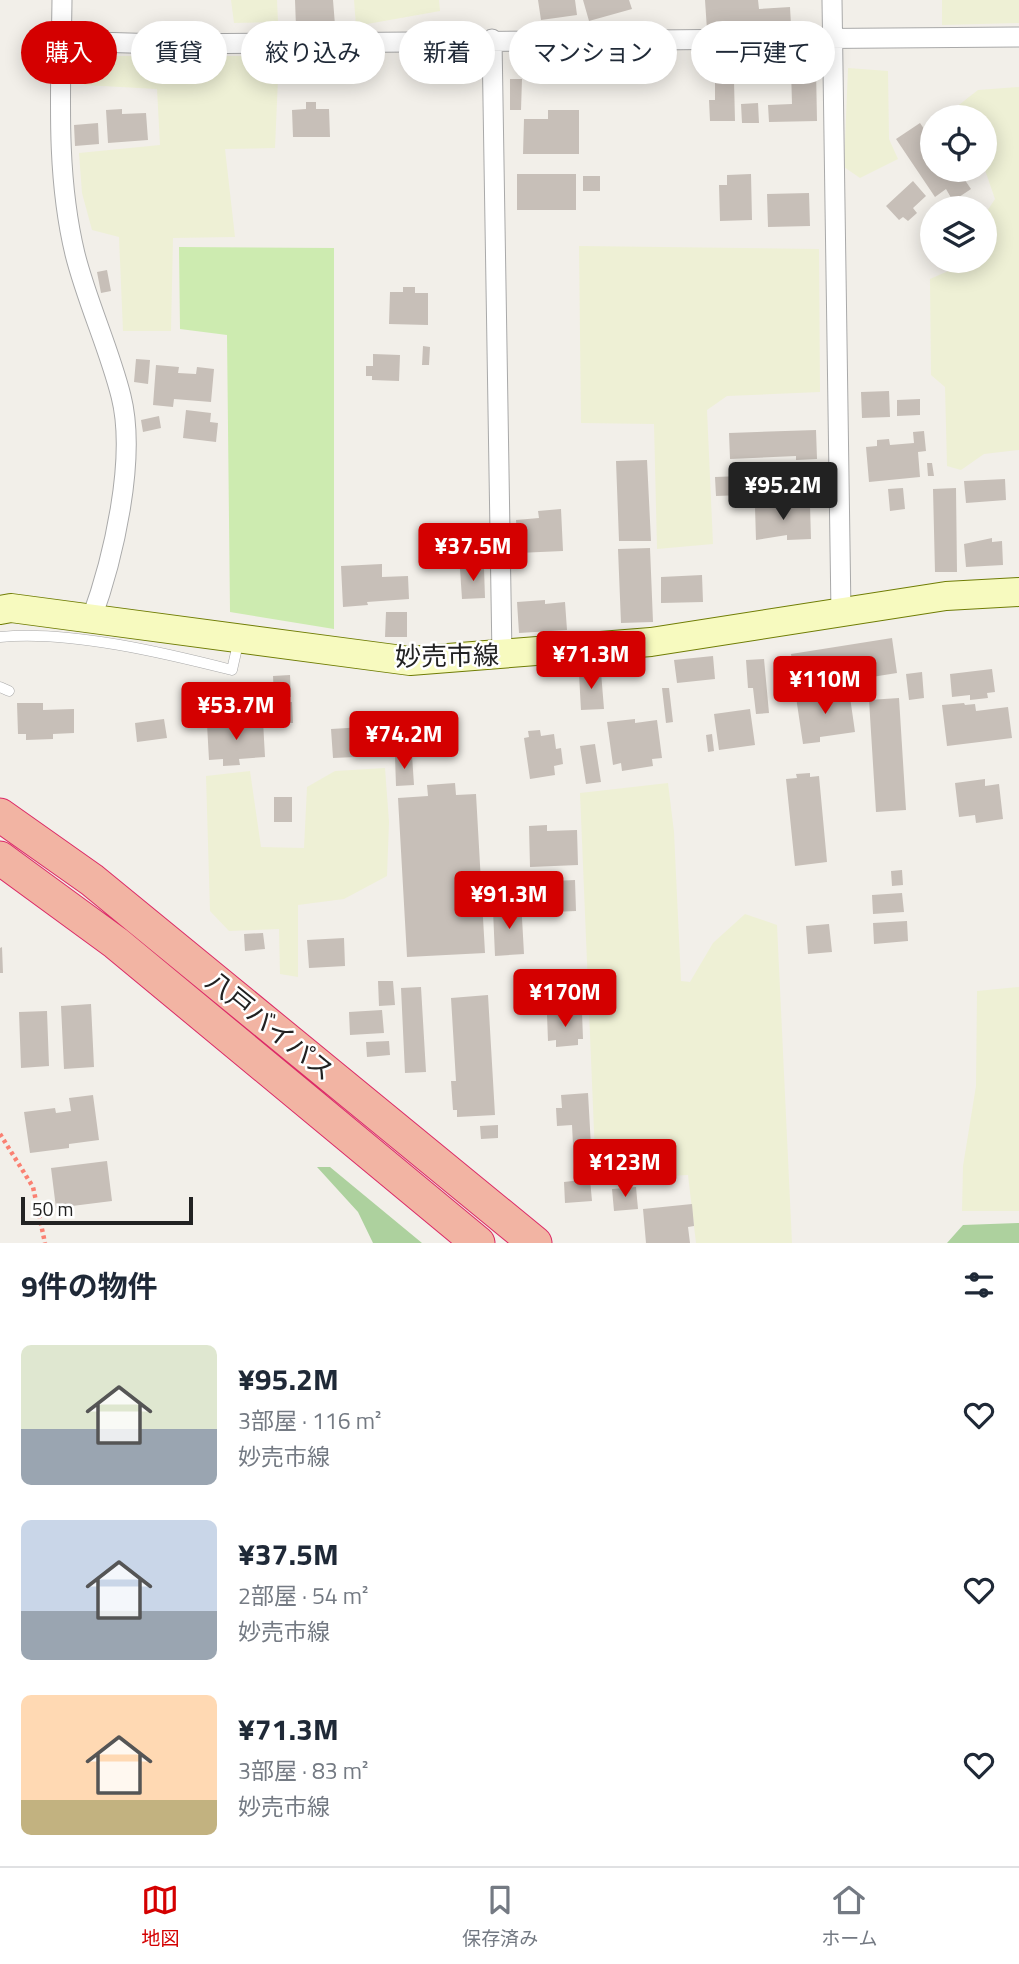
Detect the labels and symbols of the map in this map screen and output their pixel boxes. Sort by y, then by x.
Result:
pin: ¥95.2M [726,462,840,522]
pin: ¥37.5M [416,524,530,583]
pin: ¥71.3M [534,632,648,691]
street label: 妙売市線 [395,635,499,676]
pin: ¥110M [776,656,874,716]
pin: ¥53.7M [179,682,293,742]
pin: ¥74.2M [347,712,461,771]
pin: ¥91.3M [452,872,566,931]
street label: 八戸バイパス [198,962,343,1090]
pin: ¥170M [516,970,614,1029]
pin: ¥123M [576,1140,674,1199]
scale bar [21,1194,192,1226]

